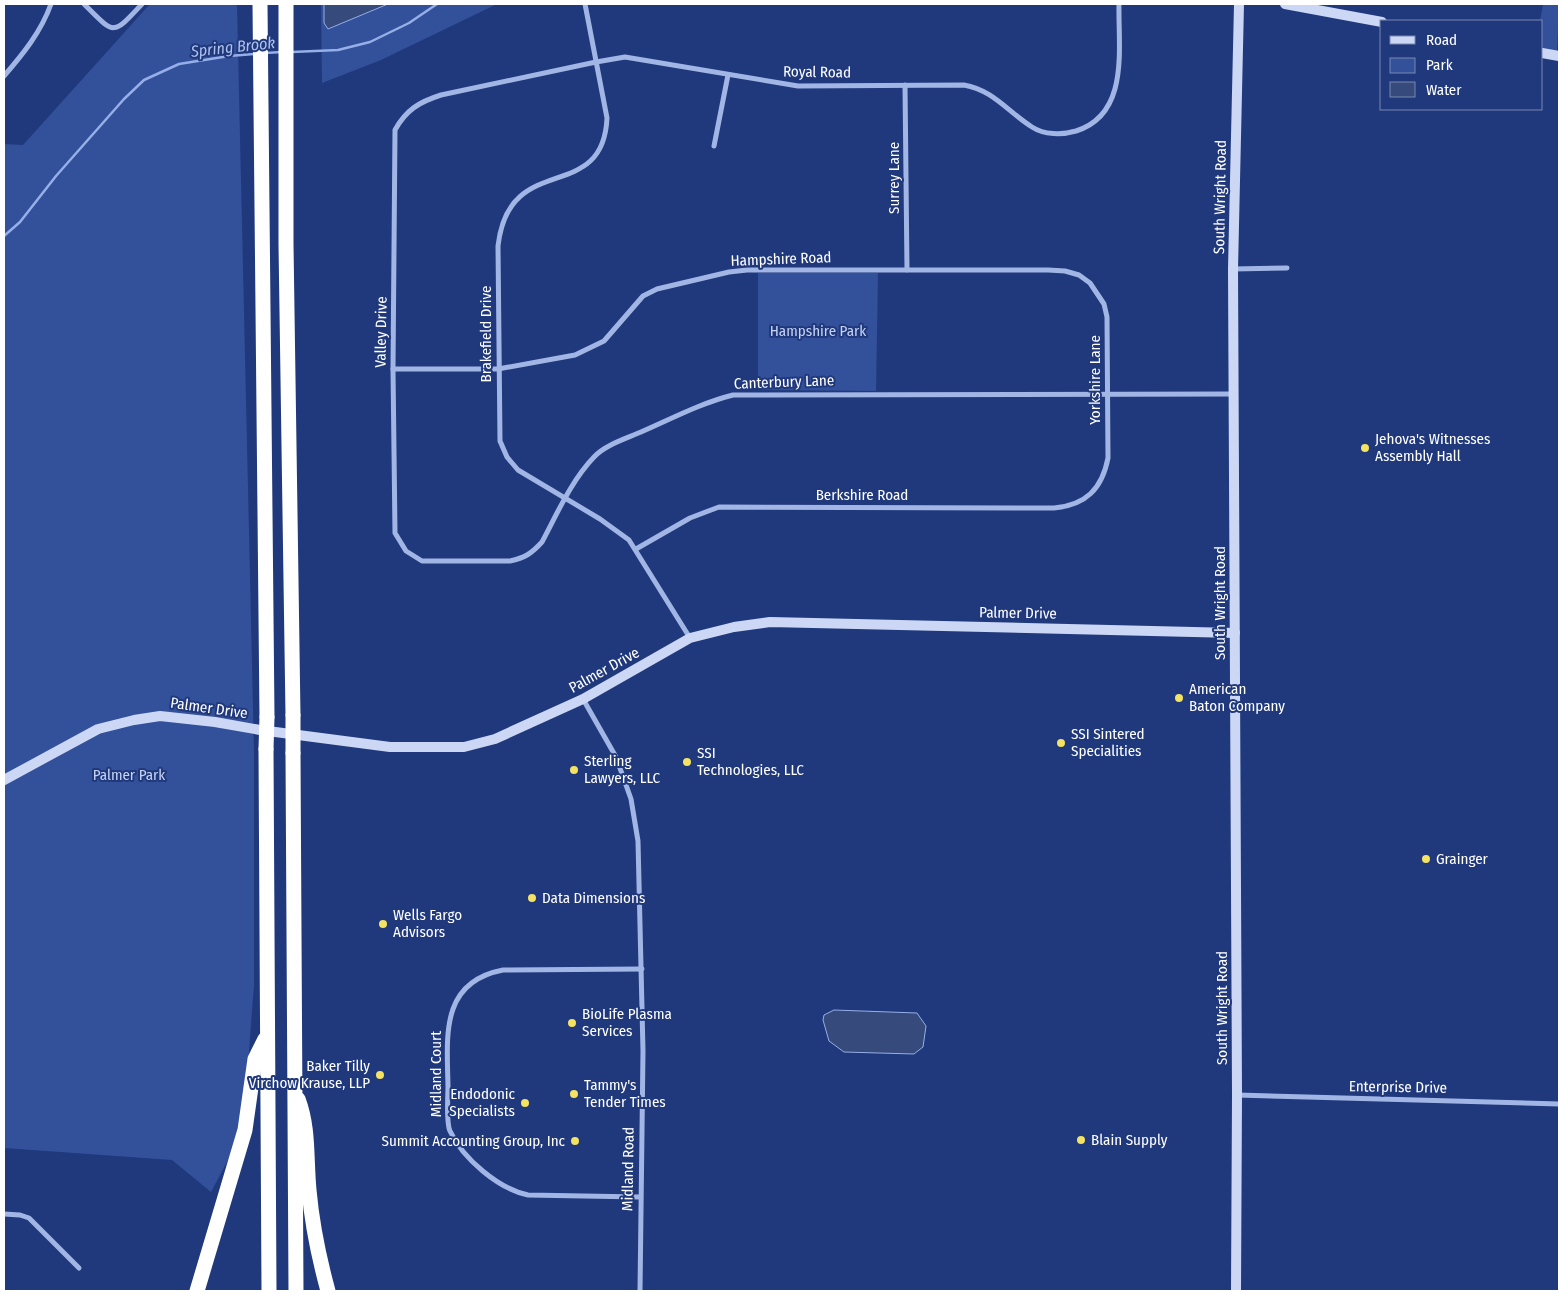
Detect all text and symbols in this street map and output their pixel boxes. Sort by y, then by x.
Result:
legend [1380,20,1543,110]
text: Road [1426,31,1457,49]
water label: Spring Brook [189,33,276,61]
text: Park [1426,56,1453,74]
street label: Royal Road [783,62,851,82]
text: Water [1426,81,1462,99]
street label: South Wright Road [1210,140,1230,254]
street label: Surrey Lane [885,142,903,214]
street label: Hampshire Road [730,248,832,270]
street label: Brakefield Drive [477,285,495,383]
street label: Valley Drive [371,296,391,368]
park label: Hampshire Park [770,322,866,340]
street label: Yorkshire Lane [1086,335,1104,425]
street label: Canterbury Lane [733,371,835,393]
place label: Jehova's Witnesses Assembly Hall [1375,430,1490,465]
marker: Jehova's Witnesses Assembly Hall [1359,442,1371,454]
street label: Berkshire Road [816,486,908,504]
street label: South Wright Road [1211,546,1229,660]
street label: Palmer Drive [979,603,1057,623]
street label: Palmer Drive [566,643,642,697]
place label: American Baton Company [1189,680,1285,715]
marker: American Baton Company [1173,692,1185,704]
street label: Palmer Drive [169,694,249,722]
place label: SSI Sintered Specialities [1071,725,1145,760]
marker: SSI Sintered Specialities [1055,737,1067,749]
place label: SSI Technologies, LLC [697,744,804,779]
place label: Sterling Lawyers, LLC [584,752,660,787]
marker: SSI Technologies, LLC [681,756,693,768]
marker: Sterling Lawyers, LLC [568,764,580,776]
park label: Palmer Park [93,766,165,784]
place label: Grainger [1436,850,1489,868]
marker: Grainger [1420,853,1432,865]
place label: Data Dimensions [542,889,645,907]
marker: Data Dimensions [526,892,538,904]
place label: Wells Fargo Advisors [393,906,462,941]
marker: Wells Fargo Advisors [377,918,389,930]
street label: South Wright Road [1213,951,1231,1065]
place label: BioLife Plasma Services [582,1005,672,1040]
marker: BioLife Plasma Services [566,1017,578,1029]
street label: Midland Court [427,1031,445,1117]
place label: Baker Tilly Virchow Krause, LLP [249,1057,370,1092]
marker: Baker Tilly Virchow Krause, LLP [374,1069,386,1081]
place label: Tammy's Tender Times [584,1076,666,1111]
street label: Enterprise Drive [1349,1077,1447,1097]
place label: Endodonic Specialists [449,1085,516,1120]
marker: Tammy's Tender Times [568,1088,580,1100]
marker: Endodonic Specialists [519,1097,531,1109]
street label: Midland Road [618,1127,638,1211]
place label: Blain Supply [1091,1131,1168,1149]
place label: Summit Accounting Group, Inc [382,1132,566,1150]
marker: Blain Supply [1075,1134,1087,1146]
marker: Summit Accounting Group, Inc [569,1135,581,1147]

